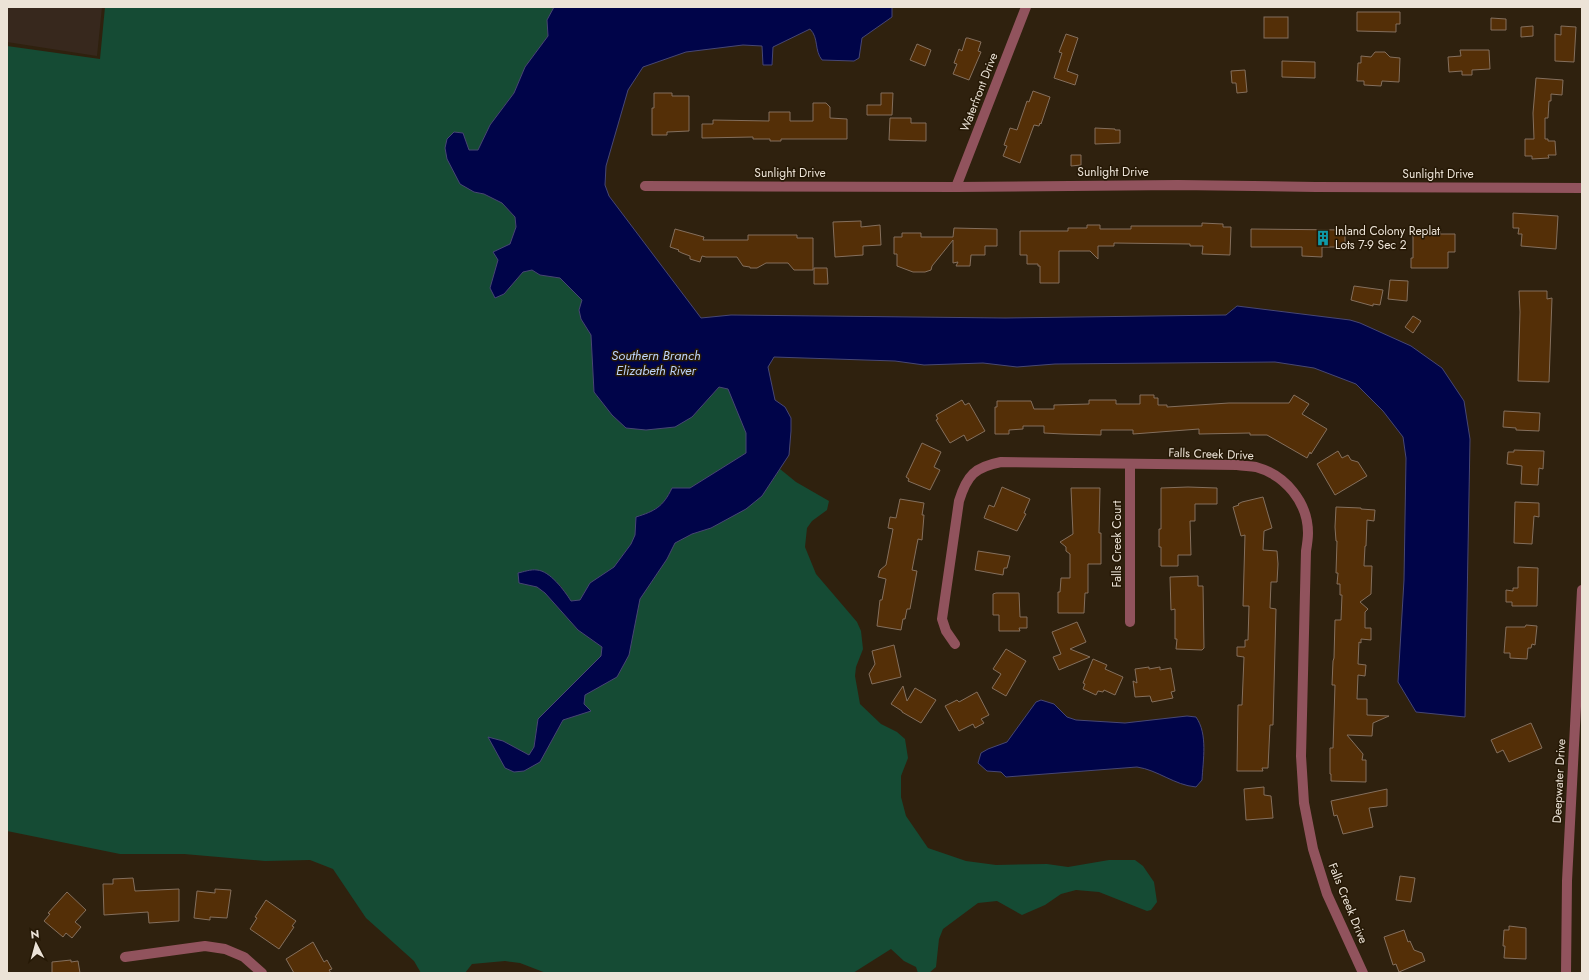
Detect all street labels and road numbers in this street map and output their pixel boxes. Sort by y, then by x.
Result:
street label: Waterfront Drive [956,50,1002,134]
street label: Sunlight Drive [1077,163,1149,181]
street label: Sunlight Drive [754,164,826,182]
street label: Sunlight Drive [1402,165,1474,183]
street label: Falls Creek Drive [1168,444,1254,464]
street label: Falls Creek Court [1108,500,1126,587]
street label: Deepwater Drive [1548,738,1570,824]
street label: Falls Creek Drive [1324,860,1372,946]

